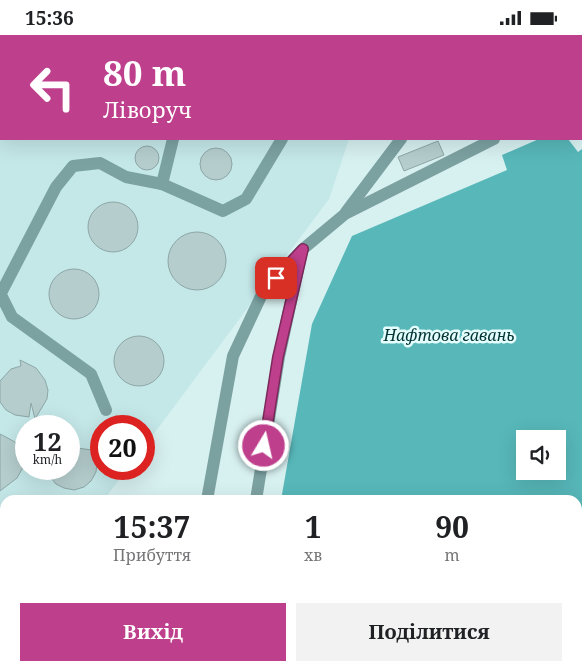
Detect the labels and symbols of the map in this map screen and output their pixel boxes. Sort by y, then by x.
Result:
pin [255,257,297,299]
water label: Нафтова гавань [382,324,515,346]
speed limit sign: 20 [90,415,155,480]
position arrow [237,419,289,471]

